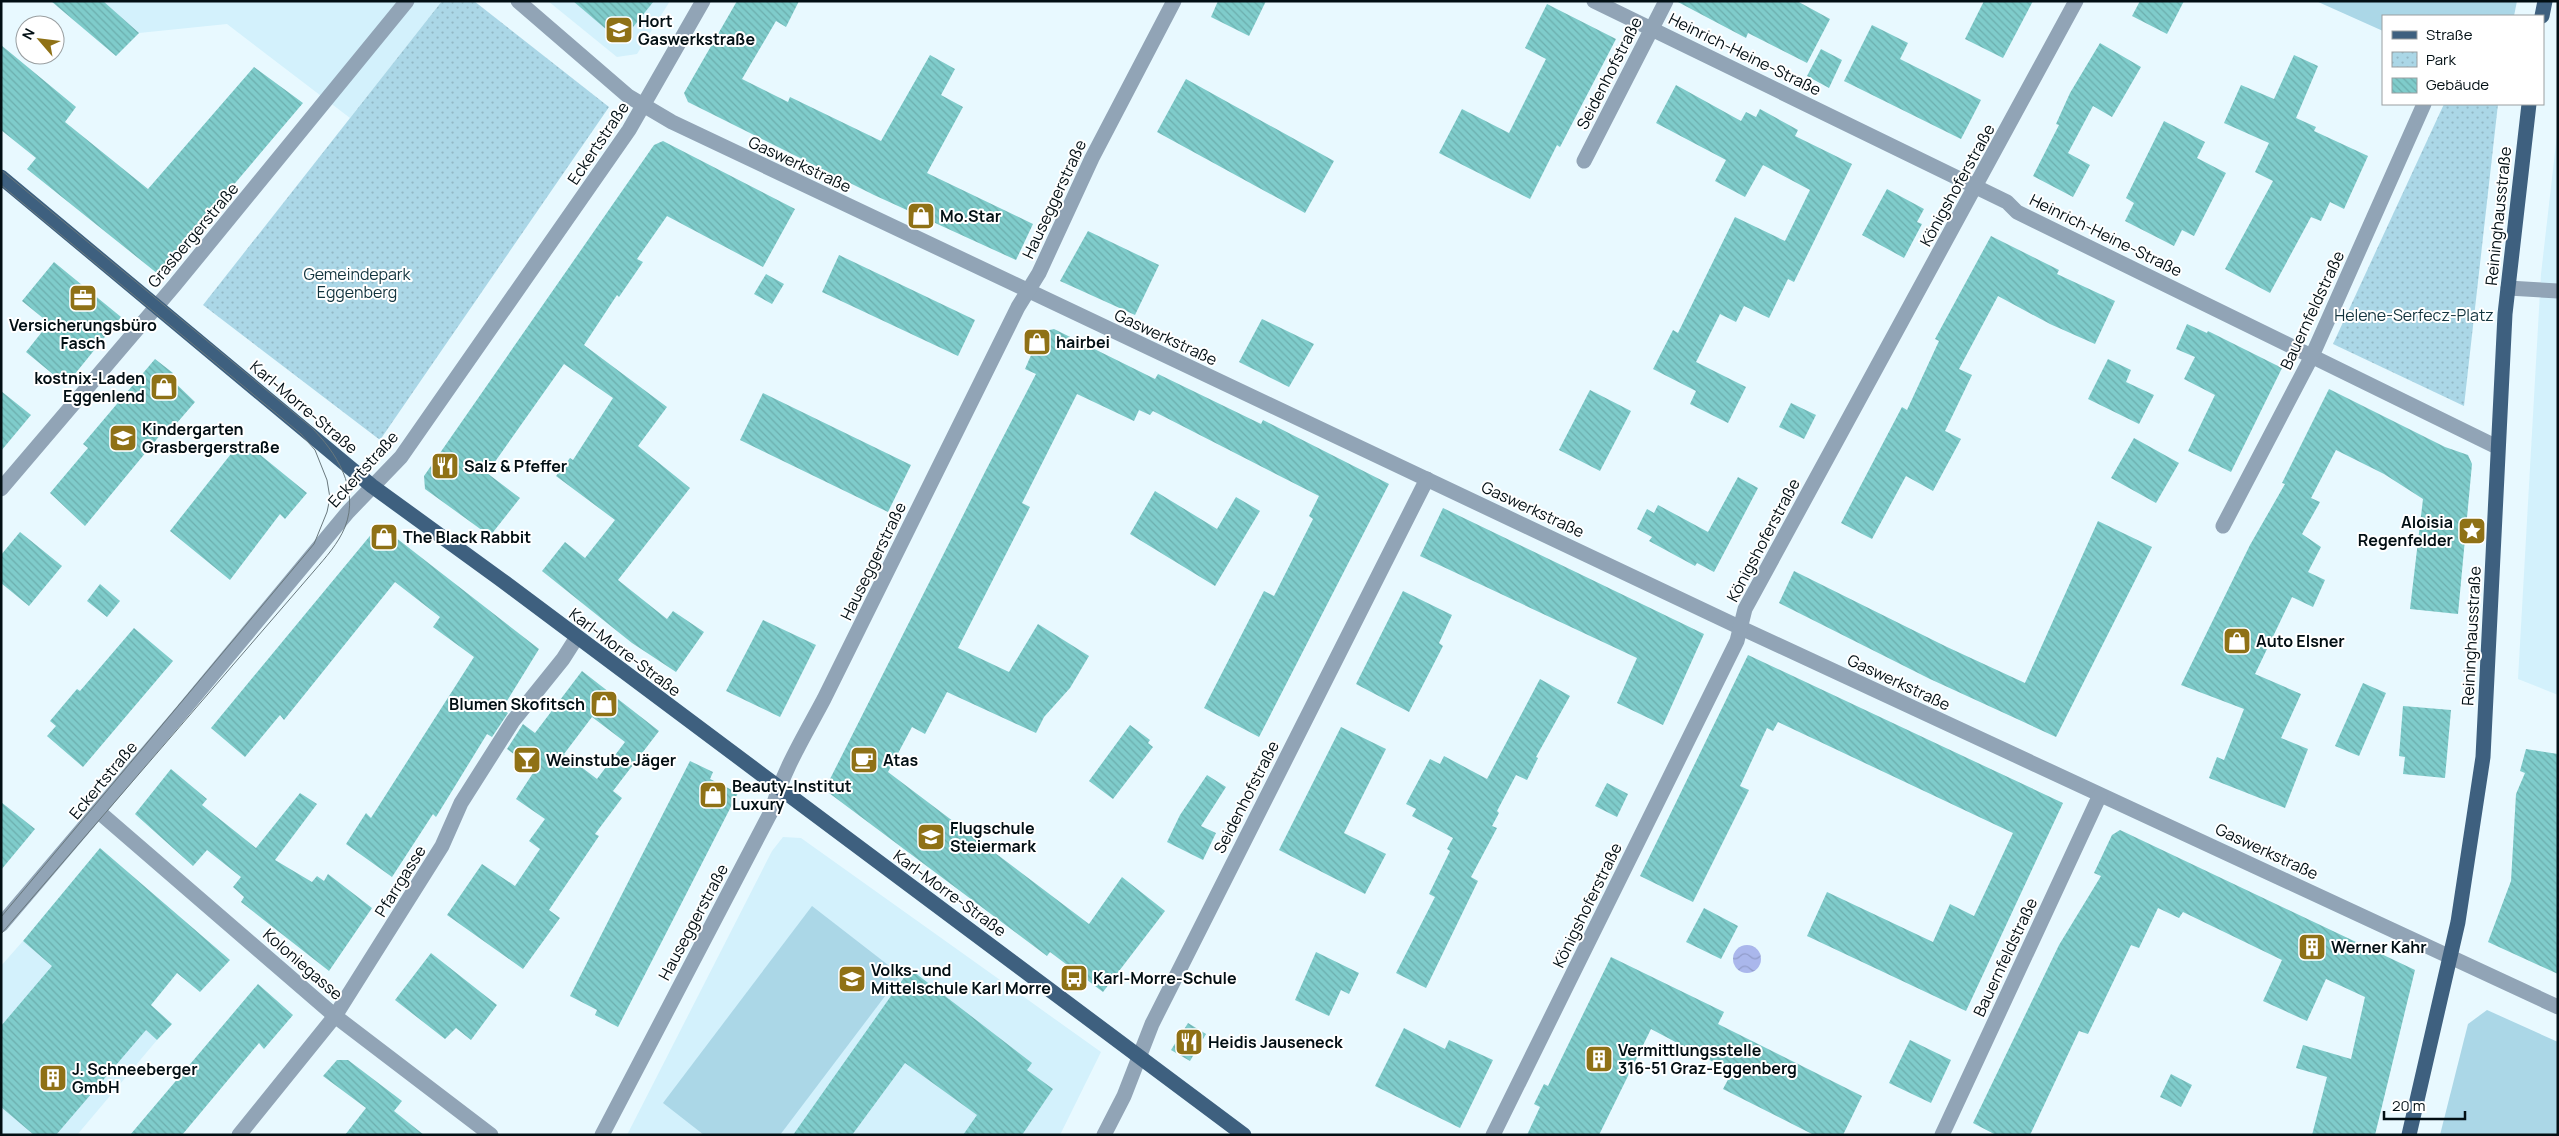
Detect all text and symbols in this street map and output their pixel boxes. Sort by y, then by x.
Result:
street label: Heinrich-Heine-Straße [1665,7,1825,101]
place label: Hort Gaswerkstraße [638,10,755,50]
street label: Seidenhofstraße [1571,13,1647,133]
north arrow [15,15,65,65]
school or university icon: Hort Gaswerkstraße [604,15,634,45]
legend [2382,15,2544,105]
text: Straße [2426,24,2473,45]
text: N [17,25,39,43]
text: Park [2426,49,2456,70]
text: Gebäude [2426,74,2489,95]
street label: Eckertstraße [562,97,634,189]
street label: Königshoferstraße [1914,120,2000,250]
street label: Gaswerkstraße [745,131,855,197]
street label: Hauseggerstraße [1017,136,1091,262]
street label: Reininghausstraße [2480,145,2516,287]
street label: Grasbergerstraße [143,178,243,292]
street label: Heinrich-Heine-Straße [2026,188,2186,282]
shop icon: Mo.Star [906,201,936,231]
place label: Mo.Star [940,205,1001,227]
street label: Bauernfeldstraße [2275,247,2349,373]
park label: Gemeindepark Eggenberg [303,263,412,303]
office icon: Versicherungsbüro Fasch [68,283,98,313]
street label: Gaswerkstraße [1111,304,1221,370]
park label: Helene-Serfecz-Platz [2334,304,2494,326]
place label: Versicherungsbüro Fasch [9,314,157,354]
shop icon: hairbei [1022,327,1052,357]
place label: hairbei [1056,331,1110,353]
street label: Karl-Morre-Straße [245,355,363,459]
place label: kostnix-Laden Eggenlend [34,367,145,407]
shop icon: kostnix-Laden Eggenlend [149,372,179,402]
place label: Kindergarten Grasbergerstraße [142,418,280,458]
school or university icon: Kindergarten Grasbergerstraße [108,423,138,453]
street label: Eckertstraße [323,426,403,512]
restaurant icon: Salz & Pfeffer [430,451,460,481]
place label: Salz & Pfeffer [464,455,567,477]
street label: Königshoferstraße [1721,475,1805,605]
street label: Gaswerkstraße [1478,476,1588,542]
street label: Hauseggerstraße [835,498,911,624]
place label: Aloisia Regenfelder [2358,511,2453,551]
place icon: Aloisia Regenfelder [2457,516,2487,546]
shop icon: The Black Rabbit [369,522,399,552]
place label: The Black Rabbit [403,526,531,548]
street label: Reininghausstraße [2456,566,2486,706]
street label: Karl-Morre-Straße [565,603,685,701]
shop icon: Auto Elsner [2222,626,2252,656]
place label: Auto Elsner [2256,630,2345,652]
street label: Gaswerkstraße [1844,649,1954,715]
shop icon: Blumen Skofitsch [589,689,619,719]
place label: Blumen Skofitsch [449,693,585,715]
street label: Eckertstraße [64,736,142,824]
street label: Seidenhofstraße [1208,737,1284,857]
bar icon: Weinstube Jäger [512,745,542,775]
cafe icon: Atas [849,745,879,775]
place label: Weinstube Jäger [546,749,676,771]
place label: Atas [883,749,919,771]
place label: Beauty-Institut Luxury [732,775,852,815]
shop icon: Beauty-Institut Luxury [698,780,728,810]
place label: Flugschule Steiermark [950,817,1036,857]
street label: Gaswerkstraße [2212,818,2322,884]
school or university icon: Flugschule Steiermark [916,822,946,852]
street label: Königshoferstraße [1547,839,1627,971]
street label: Pfarrgasse [369,841,431,921]
street label: Karl-Morre-Straße [889,845,1011,941]
street label: Hauseggerstraße [653,860,733,984]
street label: Bauernfeldstraße [1968,894,2042,1020]
street label: Koloniegasse [259,923,347,1005]
building icon: Werner Kahr [2297,932,2327,962]
place label: Werner Kahr [2331,936,2427,958]
place label: Volks- und Mittelschule Karl Morre [871,959,1051,999]
bus stop icon: Karl-Morre-Schule [1059,963,1089,993]
school or university icon: Volks- und Mittelschule Karl Morre [837,964,867,994]
place label: Karl-Morre-Schule [1093,967,1237,989]
restaurant icon: Heidis Jauseneck [1174,1027,1204,1057]
place label: Heidis Jauseneck [1208,1031,1343,1053]
place label: Vermittlungsstelle 316-51 Graz-Eggenberg [1618,1039,1797,1079]
building icon: Vermittlungsstelle 316-51 Graz-Eggenberg [1584,1044,1614,1074]
place label: J. Schneeberger GmbH [72,1058,198,1098]
building icon: J. Schneeberger GmbH [38,1063,68,1093]
scale bar [2384,1088,2465,1120]
text: 20 m [2392,1095,2425,1116]

